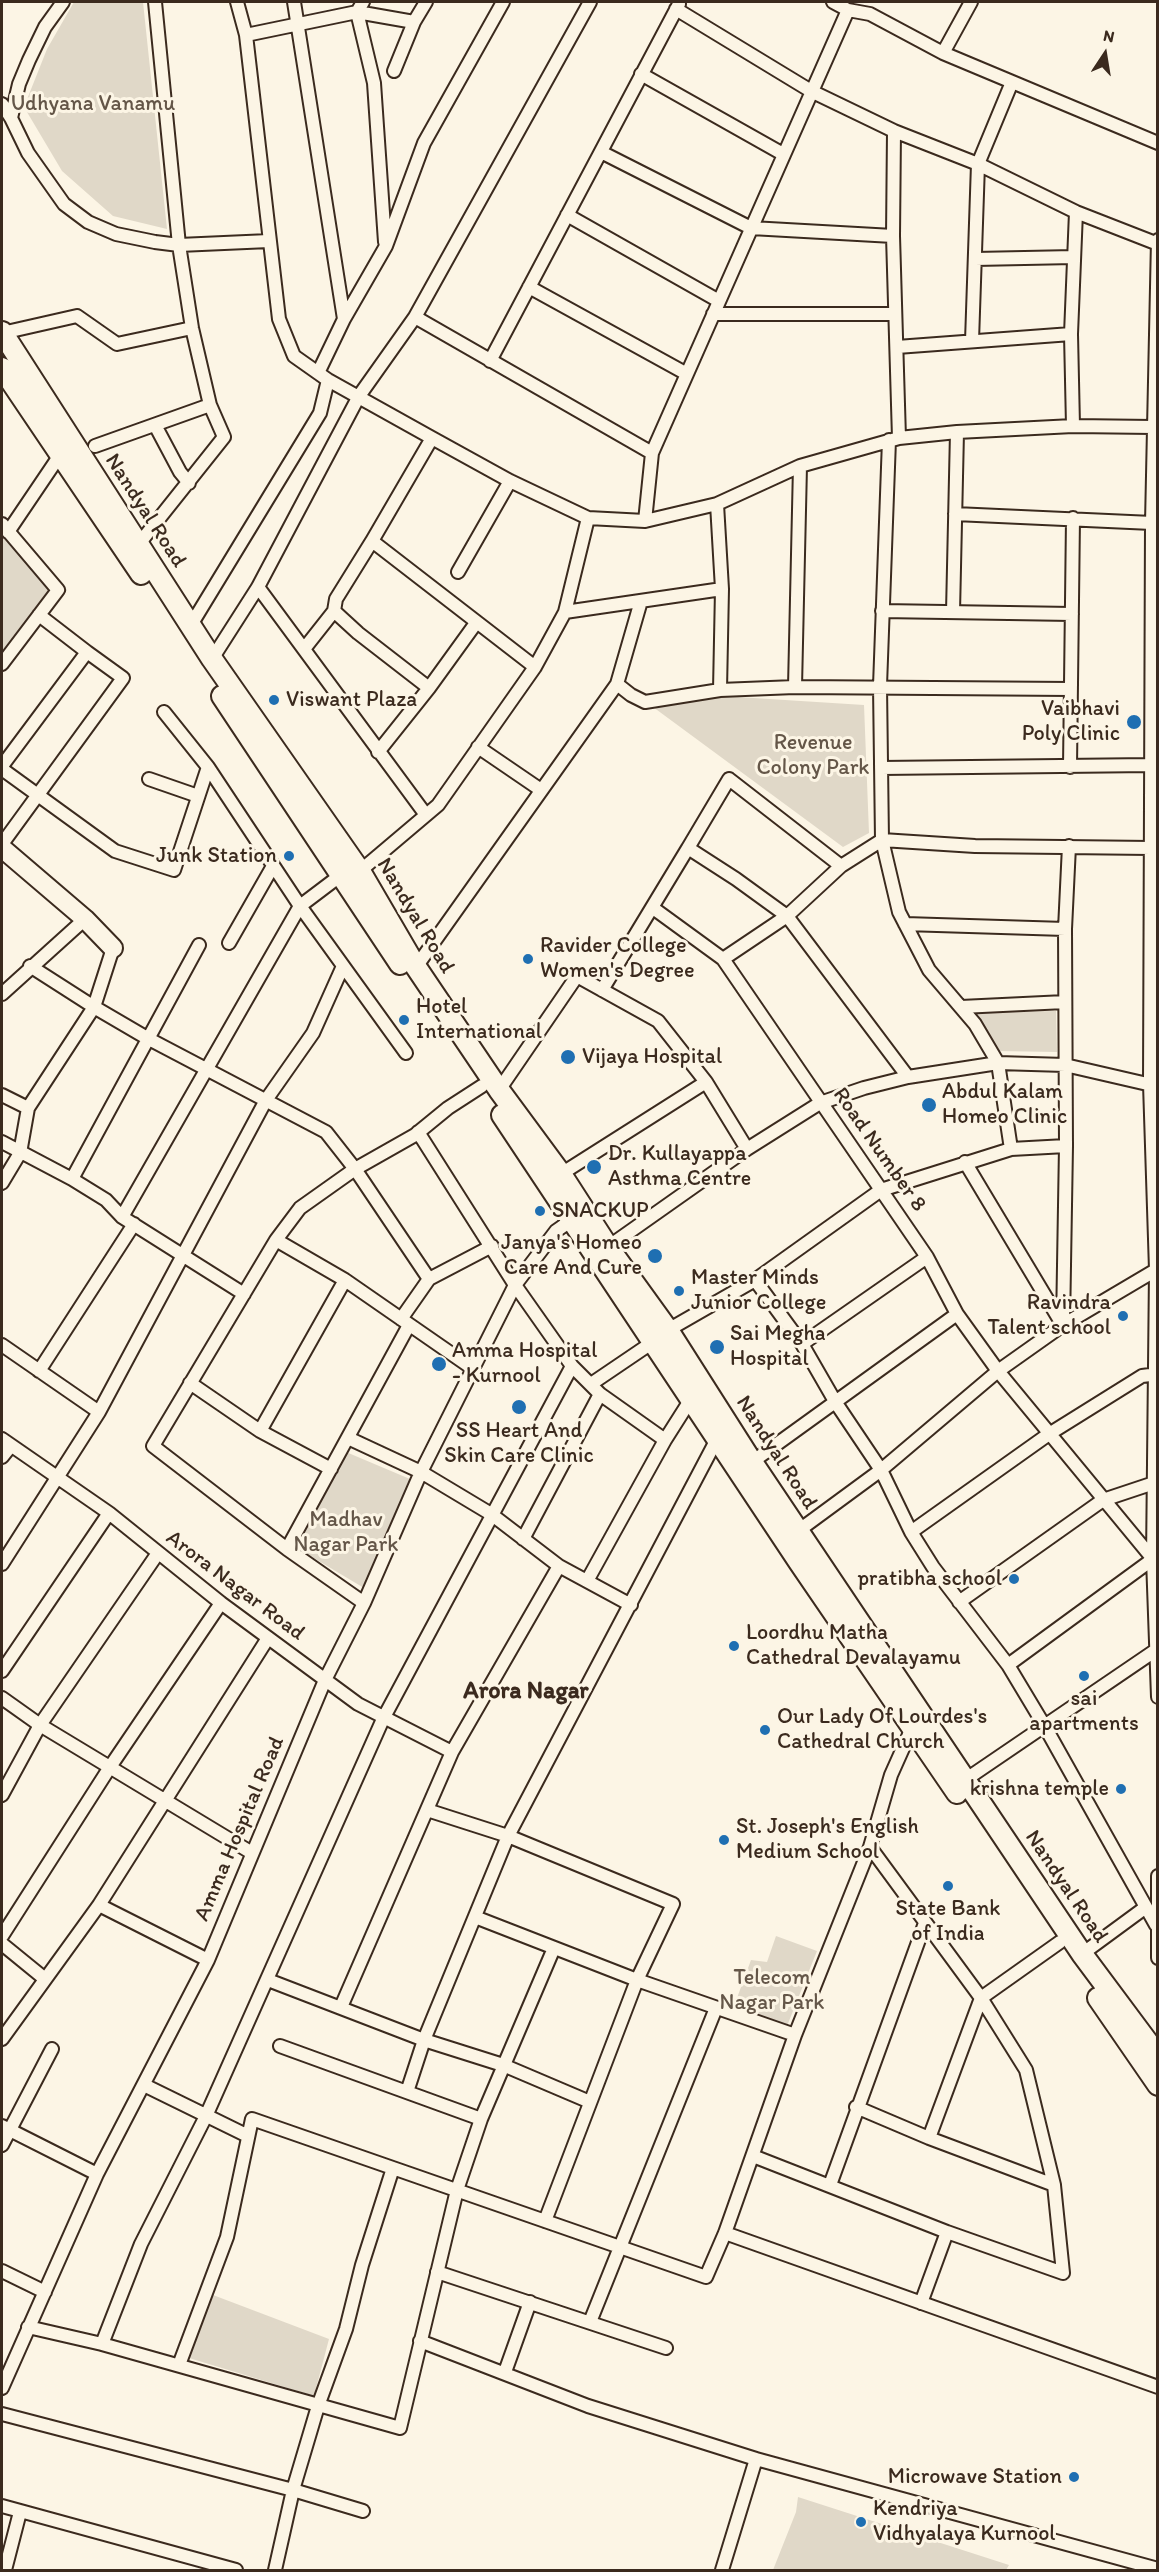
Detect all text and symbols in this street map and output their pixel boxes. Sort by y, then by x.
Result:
north arrow [1075,24,1135,84]
text: N [1102,25,1116,46]
park label: Udhyana Vanamu [11,91,175,117]
street label: Nandyal Road [98,449,192,573]
place label: Viswant Plaza [286,687,417,713]
marker: Viswant Plaza [267,693,281,707]
place label: Vaibhavi Poly Clinic [1022,696,1120,748]
marker: Vaibhavi Poly Clinic [1125,713,1143,731]
park label: Revenue Colony Park [756,730,870,782]
place label: Junk Station [156,843,277,869]
marker: Junk Station [282,849,296,863]
street label: Nandyal Road [370,853,460,979]
place label: Ravider College Women's Degree [540,933,695,984]
marker: Ravider College Women's Degree [521,952,535,966]
place label: Hotel International [416,994,542,1046]
marker: Hotel International [397,1013,411,1027]
place label: Vijaya Hospital [582,1044,722,1070]
marker: Vijaya Hospital [559,1048,577,1066]
place label: Abdul Kalam Homeo Clinic [942,1079,1067,1130]
street label: Road Number 8 [826,1083,932,1217]
marker: Abdul Kalam Homeo Clinic [920,1096,938,1114]
place label: Dr. Kullayappa Asthma Centre [608,1141,751,1192]
marker: Dr. Kullayappa Asthma Centre [585,1158,603,1176]
place label: SNACKUP [552,1198,649,1224]
marker: SNACKUP [533,1204,547,1218]
place label: Janya's Homeo Care And Cure [501,1230,642,1282]
marker: Janya's Homeo Care And Cure [646,1247,664,1265]
place label: Master Minds Junior College [691,1265,826,1316]
marker: Master Minds Junior College [672,1284,686,1298]
place label: Ravindra Talent school [988,1290,1111,1342]
marker: Ravindra Talent school [1116,1309,1130,1323]
place label: Sai Megha Hospital [730,1321,826,1372]
place label: Amma Hospital - Kurnool [452,1338,597,1390]
marker: Sai Megha Hospital [708,1338,726,1356]
marker: Amma Hospital - Kurnool [430,1355,448,1373]
street label: Nandyal Road [729,1391,823,1515]
marker: SS Heart And Skin Care Clinic [510,1398,528,1416]
place label: SS Heart And Skin Care Clinic [444,1418,594,1470]
park label: Madhav Nagar Park [294,1507,398,1558]
street label: Arora Nagar Road [160,1525,310,1647]
place label: pratibha school [857,1566,1002,1592]
marker: pratibha school [1007,1572,1021,1586]
place label: Loordhu Matha Cathedral Devalayamu [746,1620,961,1672]
marker: Loordhu Matha Cathedral Devalayamu [727,1639,741,1653]
marker: sai apartments [1077,1669,1091,1683]
district label: Arora Nagar [463,1678,589,1706]
place label: sai apartments [1029,1686,1139,1738]
place label: Our Lady Of Lourdes's Cathedral Church [777,1704,987,1756]
marker: Our Lady Of Lourdes's Cathedral Church [758,1723,772,1737]
street label: Amma Hospital Road [189,1733,291,1925]
place label: krishna temple [970,1776,1109,1802]
marker: krishna temple [1114,1782,1128,1796]
place label: St. Joseph's English Medium School [736,1814,919,1866]
street label: Nandyal Road [1019,1826,1113,1948]
marker: St. Joseph's English Medium School [717,1833,731,1847]
marker: State Bank of India [941,1879,955,1893]
place label: State Bank of India [895,1896,1001,1948]
park label: Telecom Nagar Park [720,1965,824,2017]
place label: Microwave Station [888,2464,1062,2490]
marker: Microwave Station [1067,2470,1081,2484]
place label: Kendriya Vidhyalaya Kurnool [873,2496,1056,2548]
marker: Kendriya Vidhyalaya Kurnool [854,2515,868,2529]

